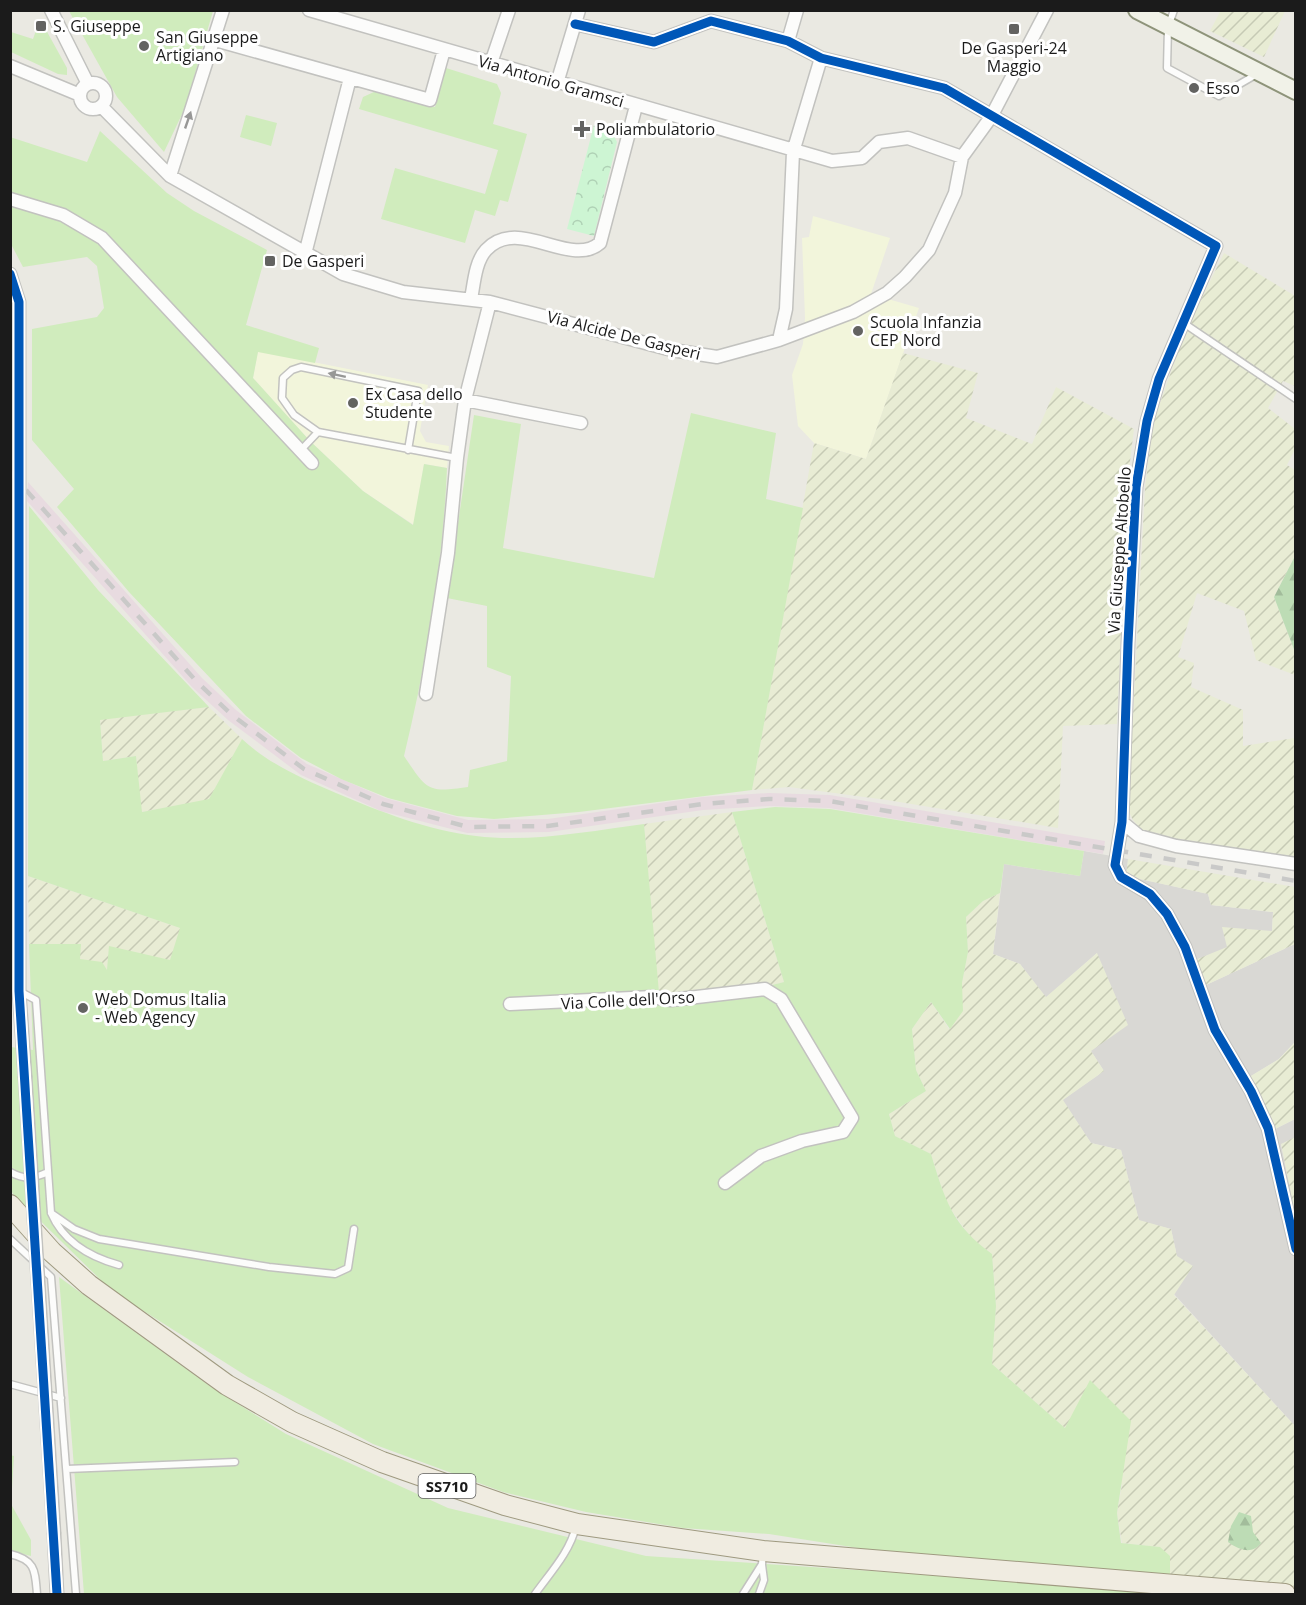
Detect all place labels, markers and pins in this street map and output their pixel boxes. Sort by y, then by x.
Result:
place label: S. Giuseppe [53,15,141,37]
marker: S. Giuseppe [34,19,48,33]
marker: De Gasperi-24 Maggio [1007,22,1021,36]
place label: San Giuseppe Artigiano [156,26,258,66]
place label: De Gasperi-24 Maggio [961,37,1067,77]
marker: San Giuseppe Artigiano [137,39,151,53]
place label: Esso [1206,77,1240,99]
marker: Esso [1187,81,1201,95]
place label: Poliambulatorio [596,118,715,140]
marker: Poliambulatorio [573,120,591,138]
place label: De Gasperi [282,250,364,272]
marker: De Gasperi [263,254,277,268]
place label: Scuola Infanzia CEP Nord [870,311,982,351]
marker: Scuola Infanzia CEP Nord [851,324,865,338]
place label: Ex Casa dello Studente [365,383,463,423]
marker: Ex Casa dello Studente [346,396,360,410]
place label: Web Domus Italia - Web Agency [95,988,226,1028]
marker: Web Domus Italia - Web Agency [76,1001,90,1015]

